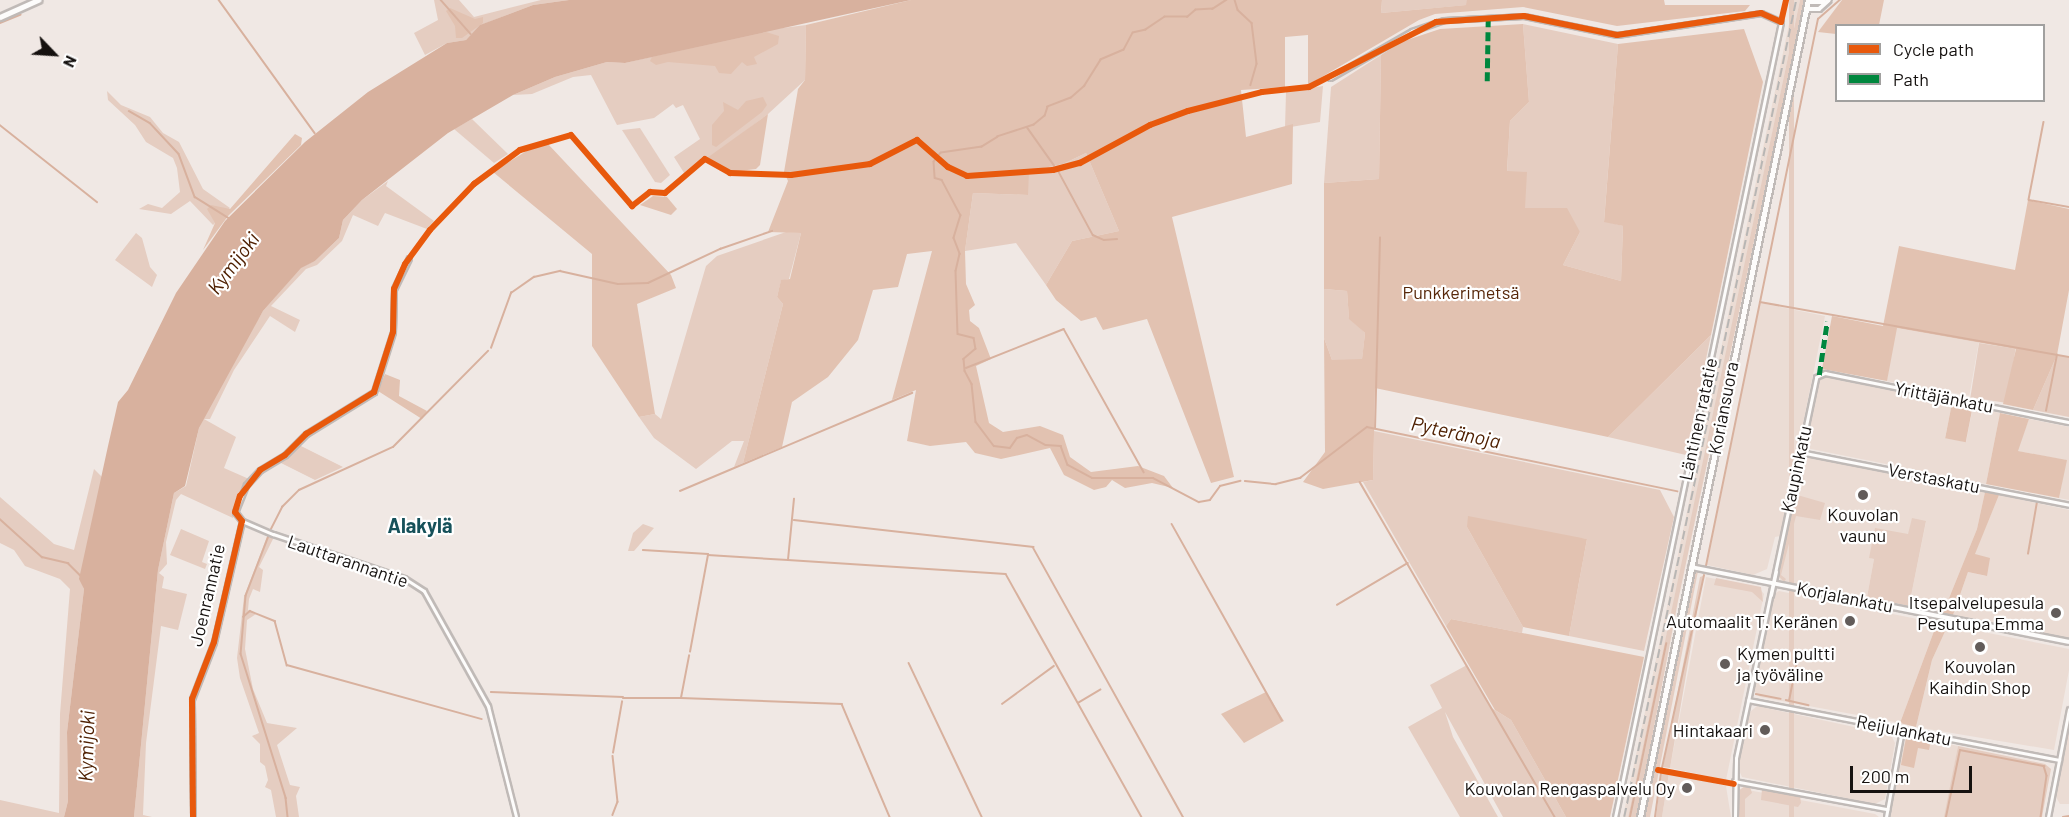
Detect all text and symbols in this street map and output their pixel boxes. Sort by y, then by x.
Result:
north arrow [24,24,84,84]
legend [1835,24,2045,102]
text: Cycle path [1893,38,1974,60]
text: N [60,53,82,71]
text: Path [1893,68,1929,90]
water label: Kymijoki [202,227,264,299]
park label: Punkkerimetsä [1402,281,1520,303]
street label: Läntinen ratatie [1674,356,1722,482]
street label: Koriansuora [1703,360,1743,456]
street label: Yrittäjänkatu [1893,377,1995,417]
water label: Pyteränoja [1409,411,1503,453]
street label: Kaupinkatu [1776,424,1816,514]
street label: Verstaskatu [1886,459,1982,497]
marker: Kouvolan vaunu [1856,488,1870,502]
place label: Kouvolan vaunu [1827,504,1899,546]
district label: Alakylä [387,513,453,537]
street label: Lauttarannantie [285,530,411,592]
street label: Joenrannatie [185,542,229,648]
street label: Korjalankatu [1795,577,1895,617]
place label: Itsepalvelupesula Pesutupa Emma [1909,592,2044,634]
marker: Itsepalvelupesula Pesutupa Emma [2049,606,2063,620]
place label: Automaalit T. Keränen [1666,610,1838,632]
marker: Automaalit T. Keränen [1843,614,1857,628]
marker: Kouvolan Kaihdin Shop [1973,640,1987,654]
place label: Kymen pultti ja työväline [1737,643,1835,686]
place label: Kouvolan Kaihdin Shop [1929,656,2031,698]
marker: Kymen pultti ja työväline [1718,657,1732,671]
water label: Kymijoki [73,710,99,782]
street label: Reijulankatu [1855,710,1953,750]
place label: Hintakaari [1673,719,1753,741]
marker: Hintakaari [1758,723,1772,737]
scale bar [1853,754,1974,792]
text: 200 m [1861,765,1909,787]
place label: Kouvolan Rengaspalvelu Oy [1464,777,1675,799]
marker: Kouvolan Rengaspalvelu Oy [1680,781,1694,795]

